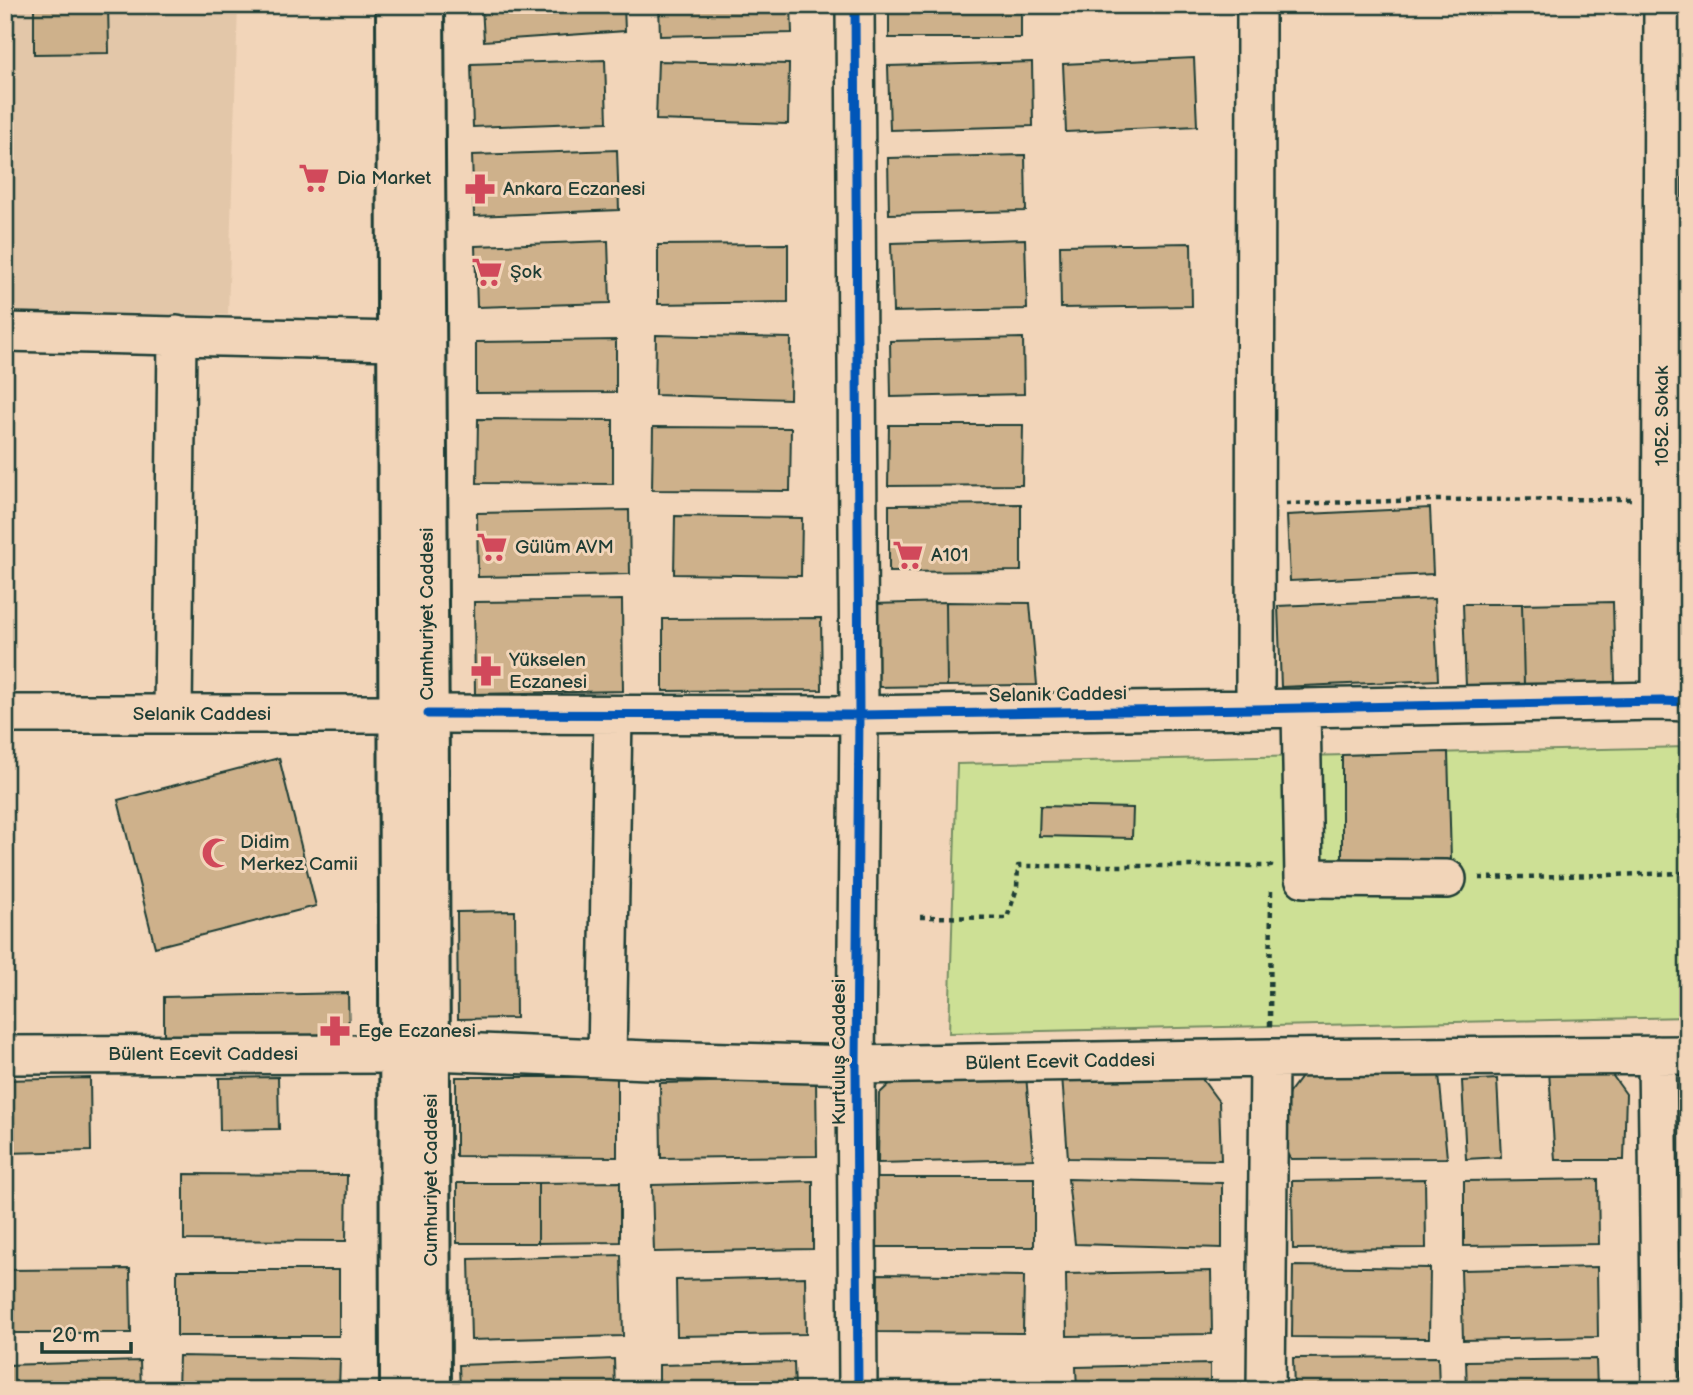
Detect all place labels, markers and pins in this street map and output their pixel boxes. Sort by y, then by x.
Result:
supermarket icon: Dia Market [297,161,331,195]
place label: Dia Market [337,167,431,190]
pharmacy icon: Ankara Eczanesi [463,172,497,206]
place label: Ankara Eczanesi [503,178,646,201]
supermarket icon: Şok [470,255,504,289]
place label: Şok [510,261,542,284]
supermarket icon: Gülüm AVM [475,530,509,564]
place label: Gülüm AVM [515,536,614,559]
supermarket icon: A101 [891,538,925,572]
place label: A101 [931,544,969,567]
place label: Yükselen Eczanesi [508,649,587,694]
pharmacy icon: Yükselen Eczanesi [469,654,503,688]
place label: Didim Merkez Camii [240,831,358,876]
mosque icon: Didim Merkez Camii [200,836,234,870]
pharmacy icon: Ege Eczanesi [318,1014,352,1048]
place label: Ege Eczanesi [358,1020,476,1043]

